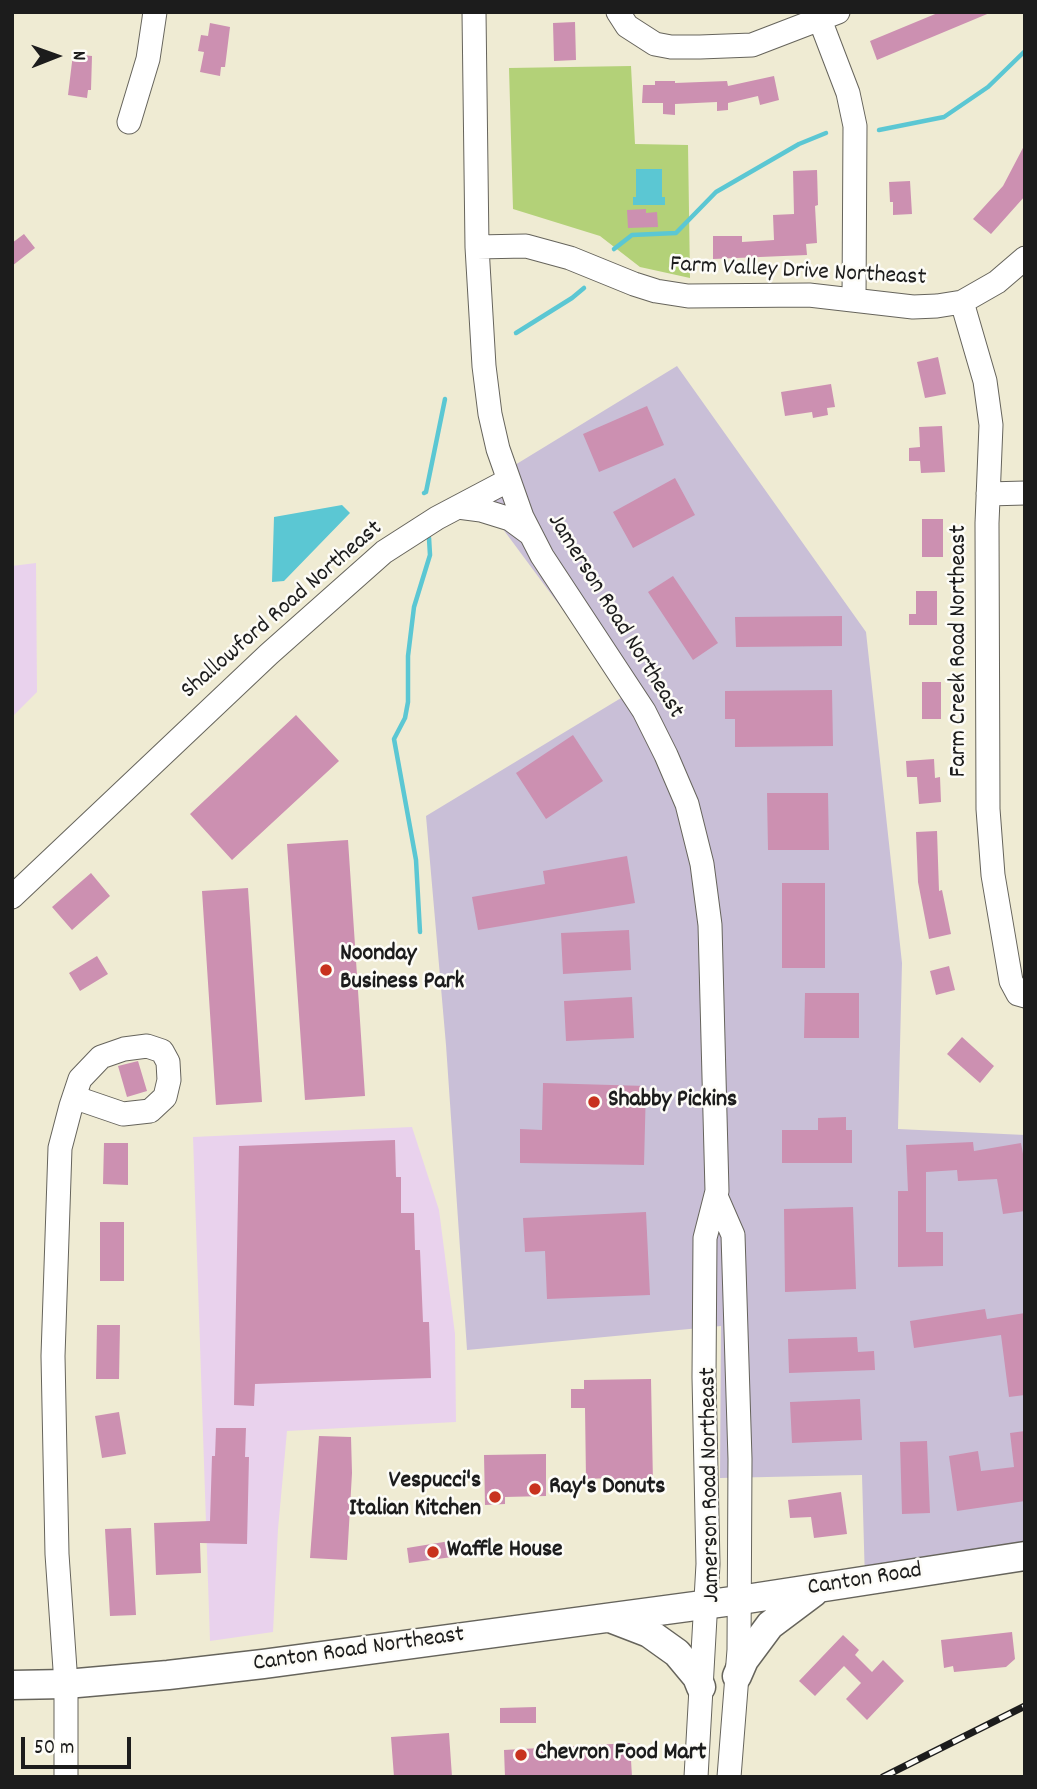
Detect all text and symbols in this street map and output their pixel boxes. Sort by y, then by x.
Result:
north arrow [21,21,91,91]
text: N [64,51,91,61]
street label: Farm Valley Drive Northeast [669,252,927,294]
street label: Jamerson Road Northeast [539,509,689,725]
street label: Shallowford Road Northeast [176,516,390,706]
street label: Farm Creek Road Northeast [947,525,975,777]
place label: Noonday Business Park [340,942,464,998]
marker: Noonday Business Park [318,962,334,978]
place label: Shabby Pickins [608,1088,737,1116]
marker: Shabby Pickins [586,1094,602,1110]
street label: Jamerson Road Northeast [696,1367,728,1603]
place label: Vespucci's Italian Kitchen [349,1469,481,1525]
place label: Ray's Donuts [549,1475,665,1503]
marker: Ray's Donuts [527,1481,543,1497]
marker: Vespucci's Italian Kitchen [487,1489,503,1505]
place label: Waffle House [447,1538,563,1566]
marker: Waffle House [425,1544,441,1560]
street label: Canton Road [806,1558,924,1604]
street label: Canton Road Northeast [252,1622,466,1680]
scale bar [24,1722,135,1766]
text: 50 m [34,1734,74,1764]
place label: Chevron Food Mart [535,1741,706,1769]
marker: Chevron Food Mart [513,1747,529,1763]

